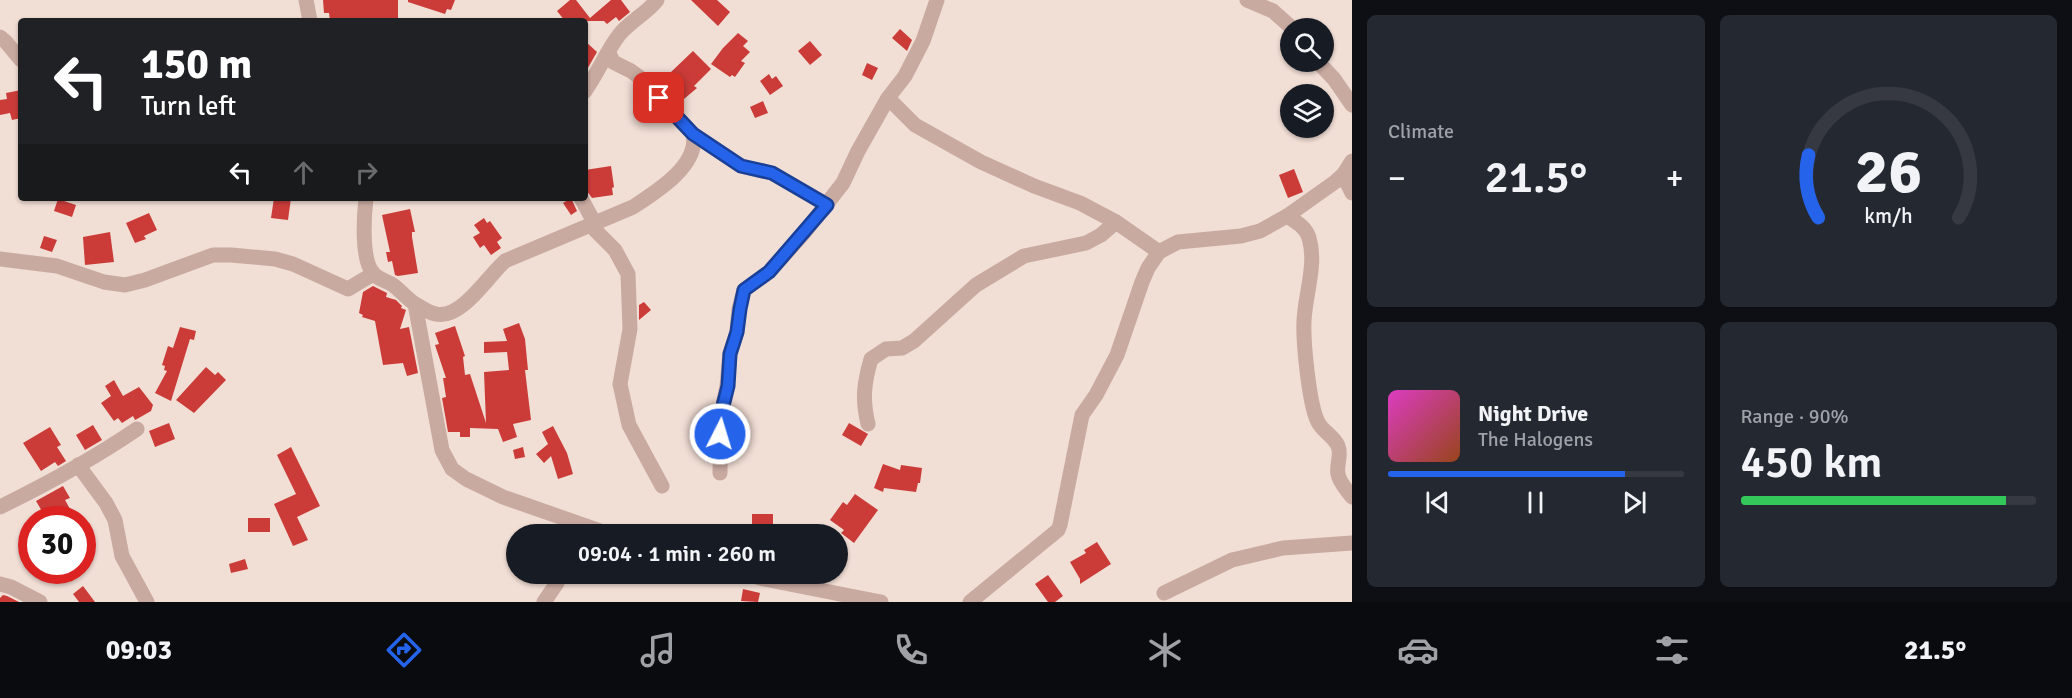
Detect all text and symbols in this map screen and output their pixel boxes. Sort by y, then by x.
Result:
map controls [1280,18,1334,138]
button: search [1280,18,1334,72]
text: 150 m [141,39,252,90]
icon: left [42,42,120,120]
pin [633,72,684,123]
icon: arrive [642,81,675,114]
button: layers [1280,84,1334,138]
text: Turn left [141,90,236,123]
text: Climate [1388,119,1454,144]
text: 26 [1855,133,1922,210]
text: 21.5° [1484,150,1587,205]
icon: left [224,156,257,189]
icon: ahead [287,156,320,189]
icon: right [350,156,383,189]
text: − [1388,158,1406,199]
text: + [1666,158,1684,199]
text: km/h [1864,203,1913,229]
text: Night Drive [1478,400,1588,427]
position arrow [688,402,752,466]
text: Range · 90% [1741,404,1849,429]
text: The Halogens [1478,427,1593,452]
text: 450 km [1741,435,1883,490]
icon: previous [1421,486,1454,519]
icon: pause [1519,486,1552,519]
icon: next [1618,486,1651,519]
speed limit sign: 30 [18,506,96,584]
text: 09:04 · 1 min · 260 m [578,540,776,567]
icon: directions [383,629,425,671]
icon: music [637,629,679,671]
icon: phone [890,629,932,671]
icon: climate [1144,629,1186,671]
icon: car [1397,629,1439,671]
icon: filters [1651,629,1693,671]
text: 09:03 [106,634,172,667]
text: 21.5° [1904,634,1966,667]

